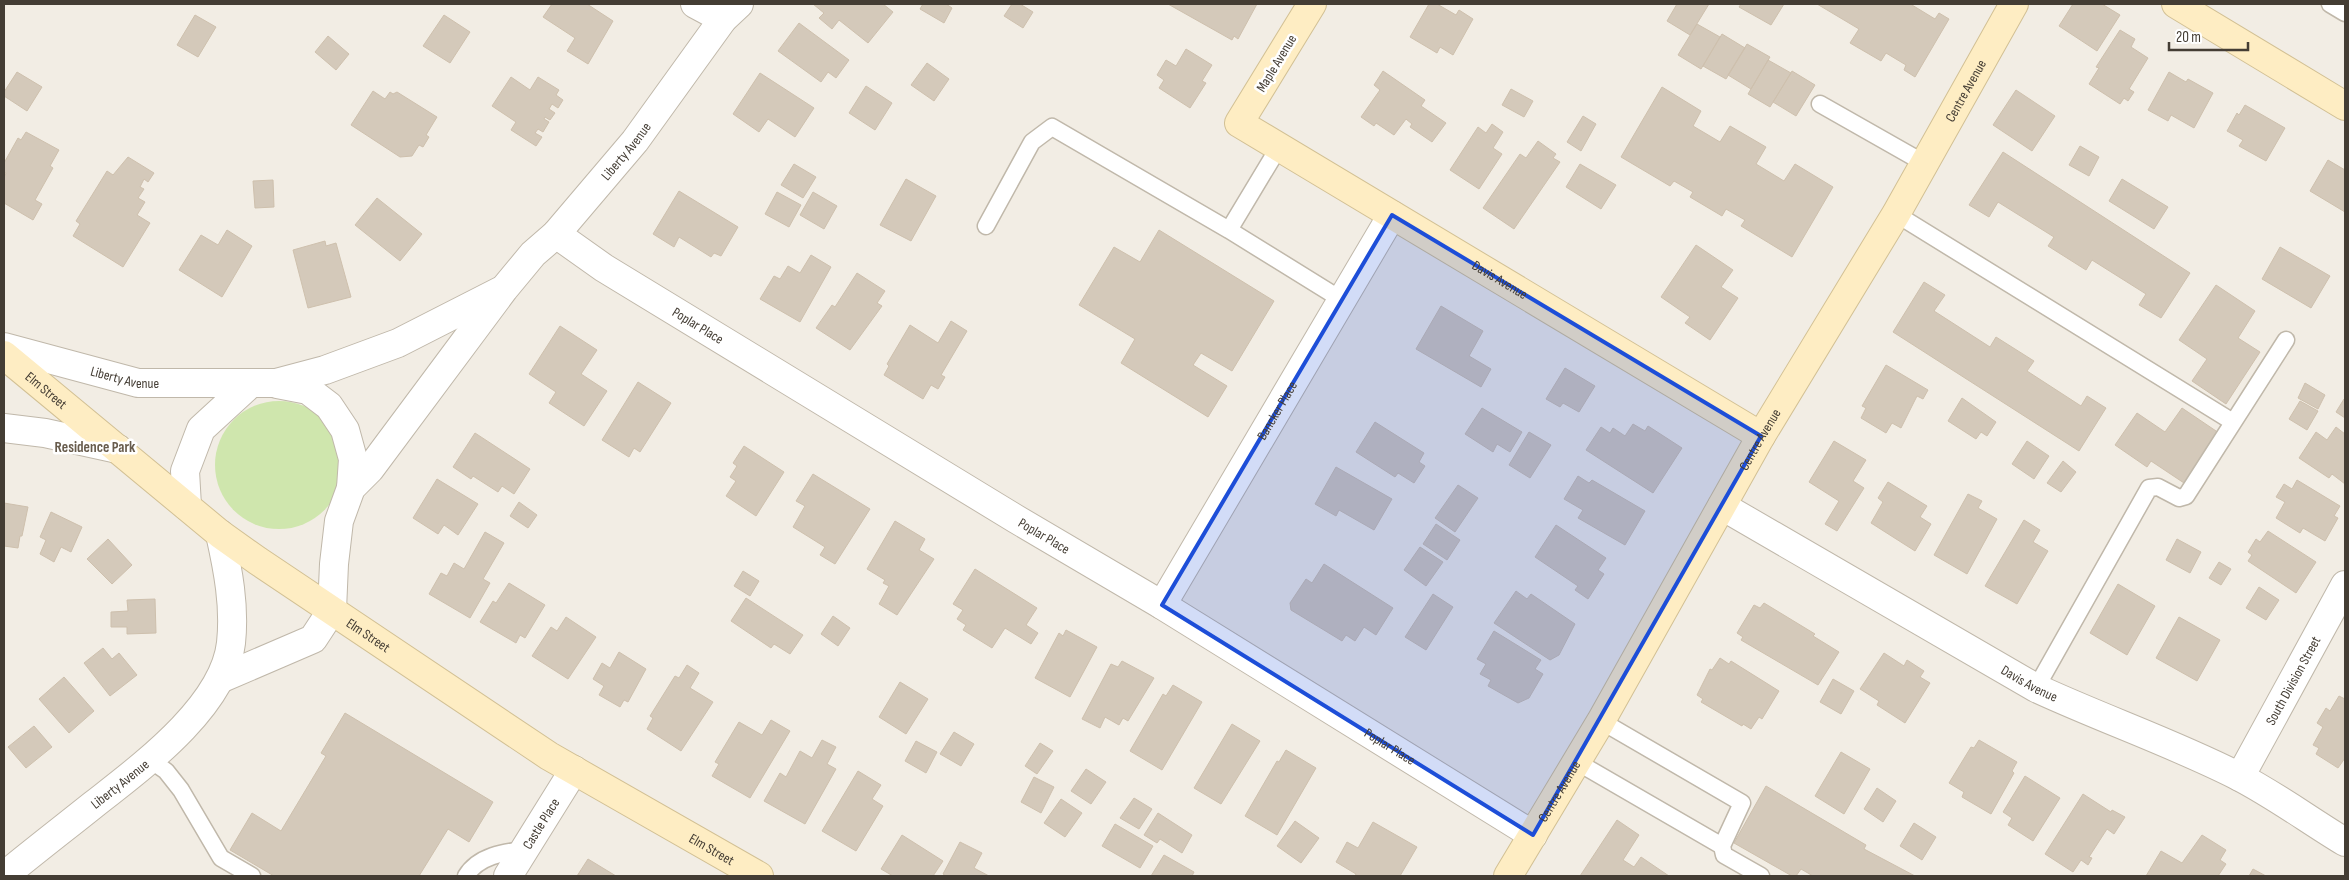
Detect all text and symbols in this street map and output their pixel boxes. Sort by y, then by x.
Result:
scale bar [2169,20,2248,52]
text: 20 m [2176,28,2201,47]
street label: Maple Avenue [1253,31,1300,95]
street label: Centre Avenue [1942,57,1990,125]
street label: Liberty Avenue [598,119,655,184]
street label: Davis Avenue [1469,257,1531,303]
street label: Poplar Place [669,304,727,348]
street label: Liberty Avenue [89,363,159,392]
street label: Elm Street [22,368,70,413]
street label: Bancker Place [1253,378,1301,443]
street label: Centre Avenue [1735,406,1785,473]
district label: Residence Park [55,438,136,457]
street label: Poplar Place [1015,514,1073,558]
street label: Elm Street [343,615,393,656]
street label: South Division Street [2262,633,2324,728]
street label: Davis Avenue [1998,662,2060,706]
street label: Poplar Place [1361,725,1418,769]
street label: Liberty Avenue [87,756,153,813]
street label: Centre Avenue [1534,758,1584,825]
street label: Castle Place [519,795,563,852]
street label: Elm Street [686,830,737,869]

